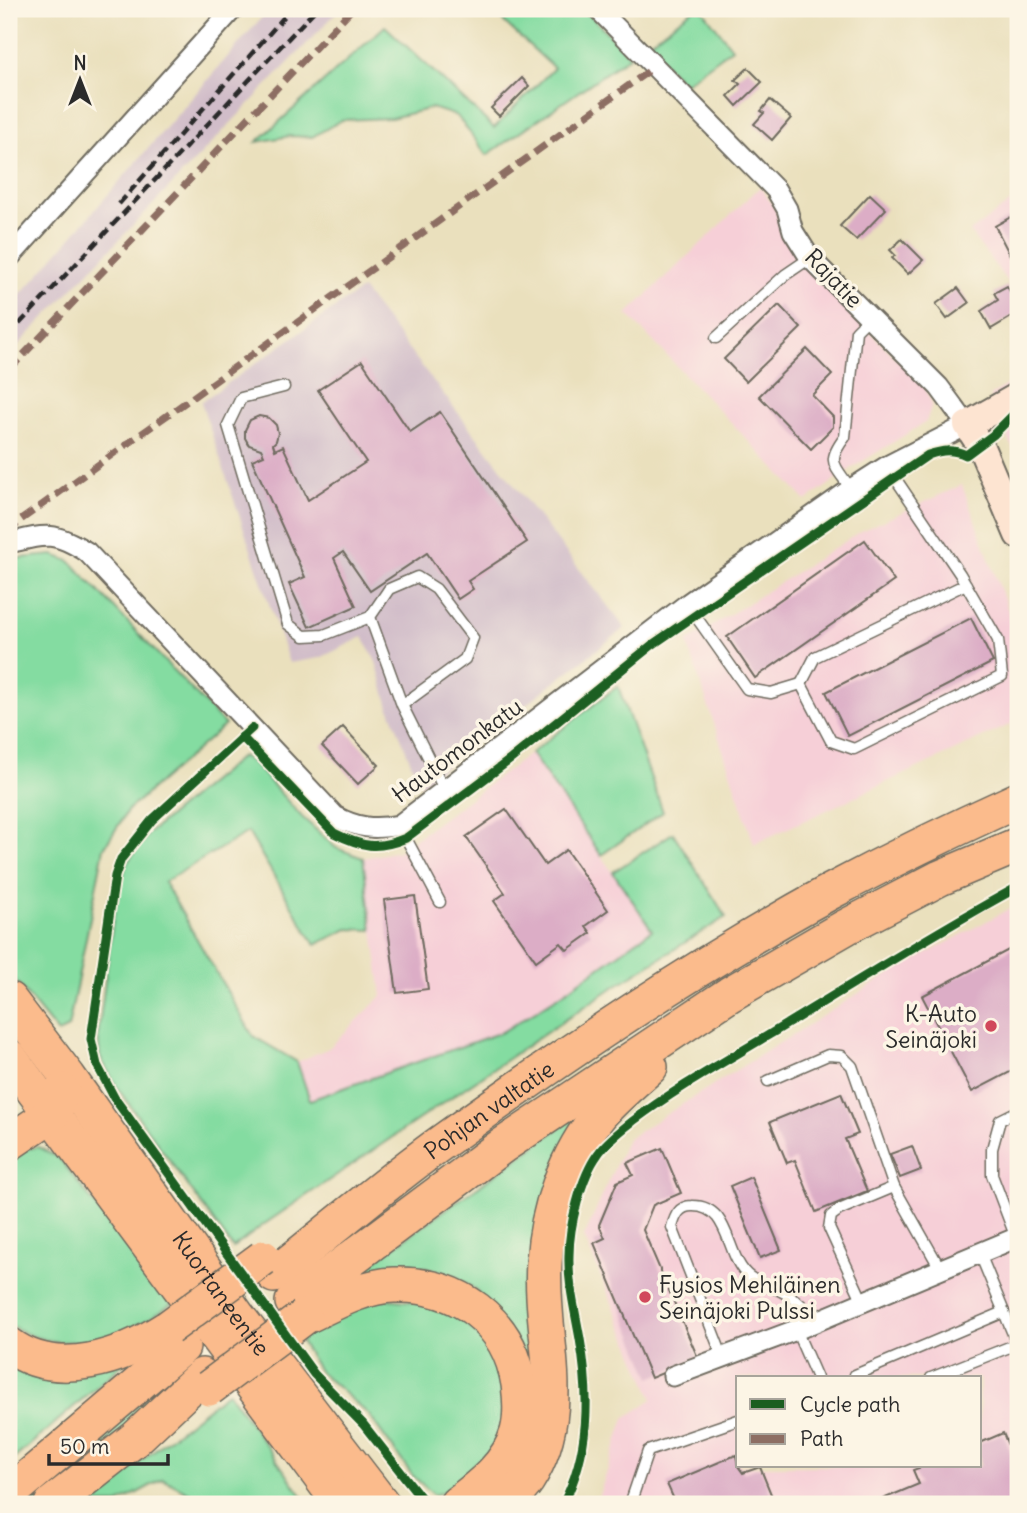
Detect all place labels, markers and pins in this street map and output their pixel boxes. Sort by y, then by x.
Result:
place label: K-Auto Seinäjoki [885,999,977,1054]
marker: K-Auto Seinäjoki [983,1018,999,1034]
place label: Fysios Mehiläinen Seinäjoki Pulssi [659,1270,841,1325]
marker: Fysios Mehiläinen Seinäjoki Pulssi [637,1289,653,1305]

